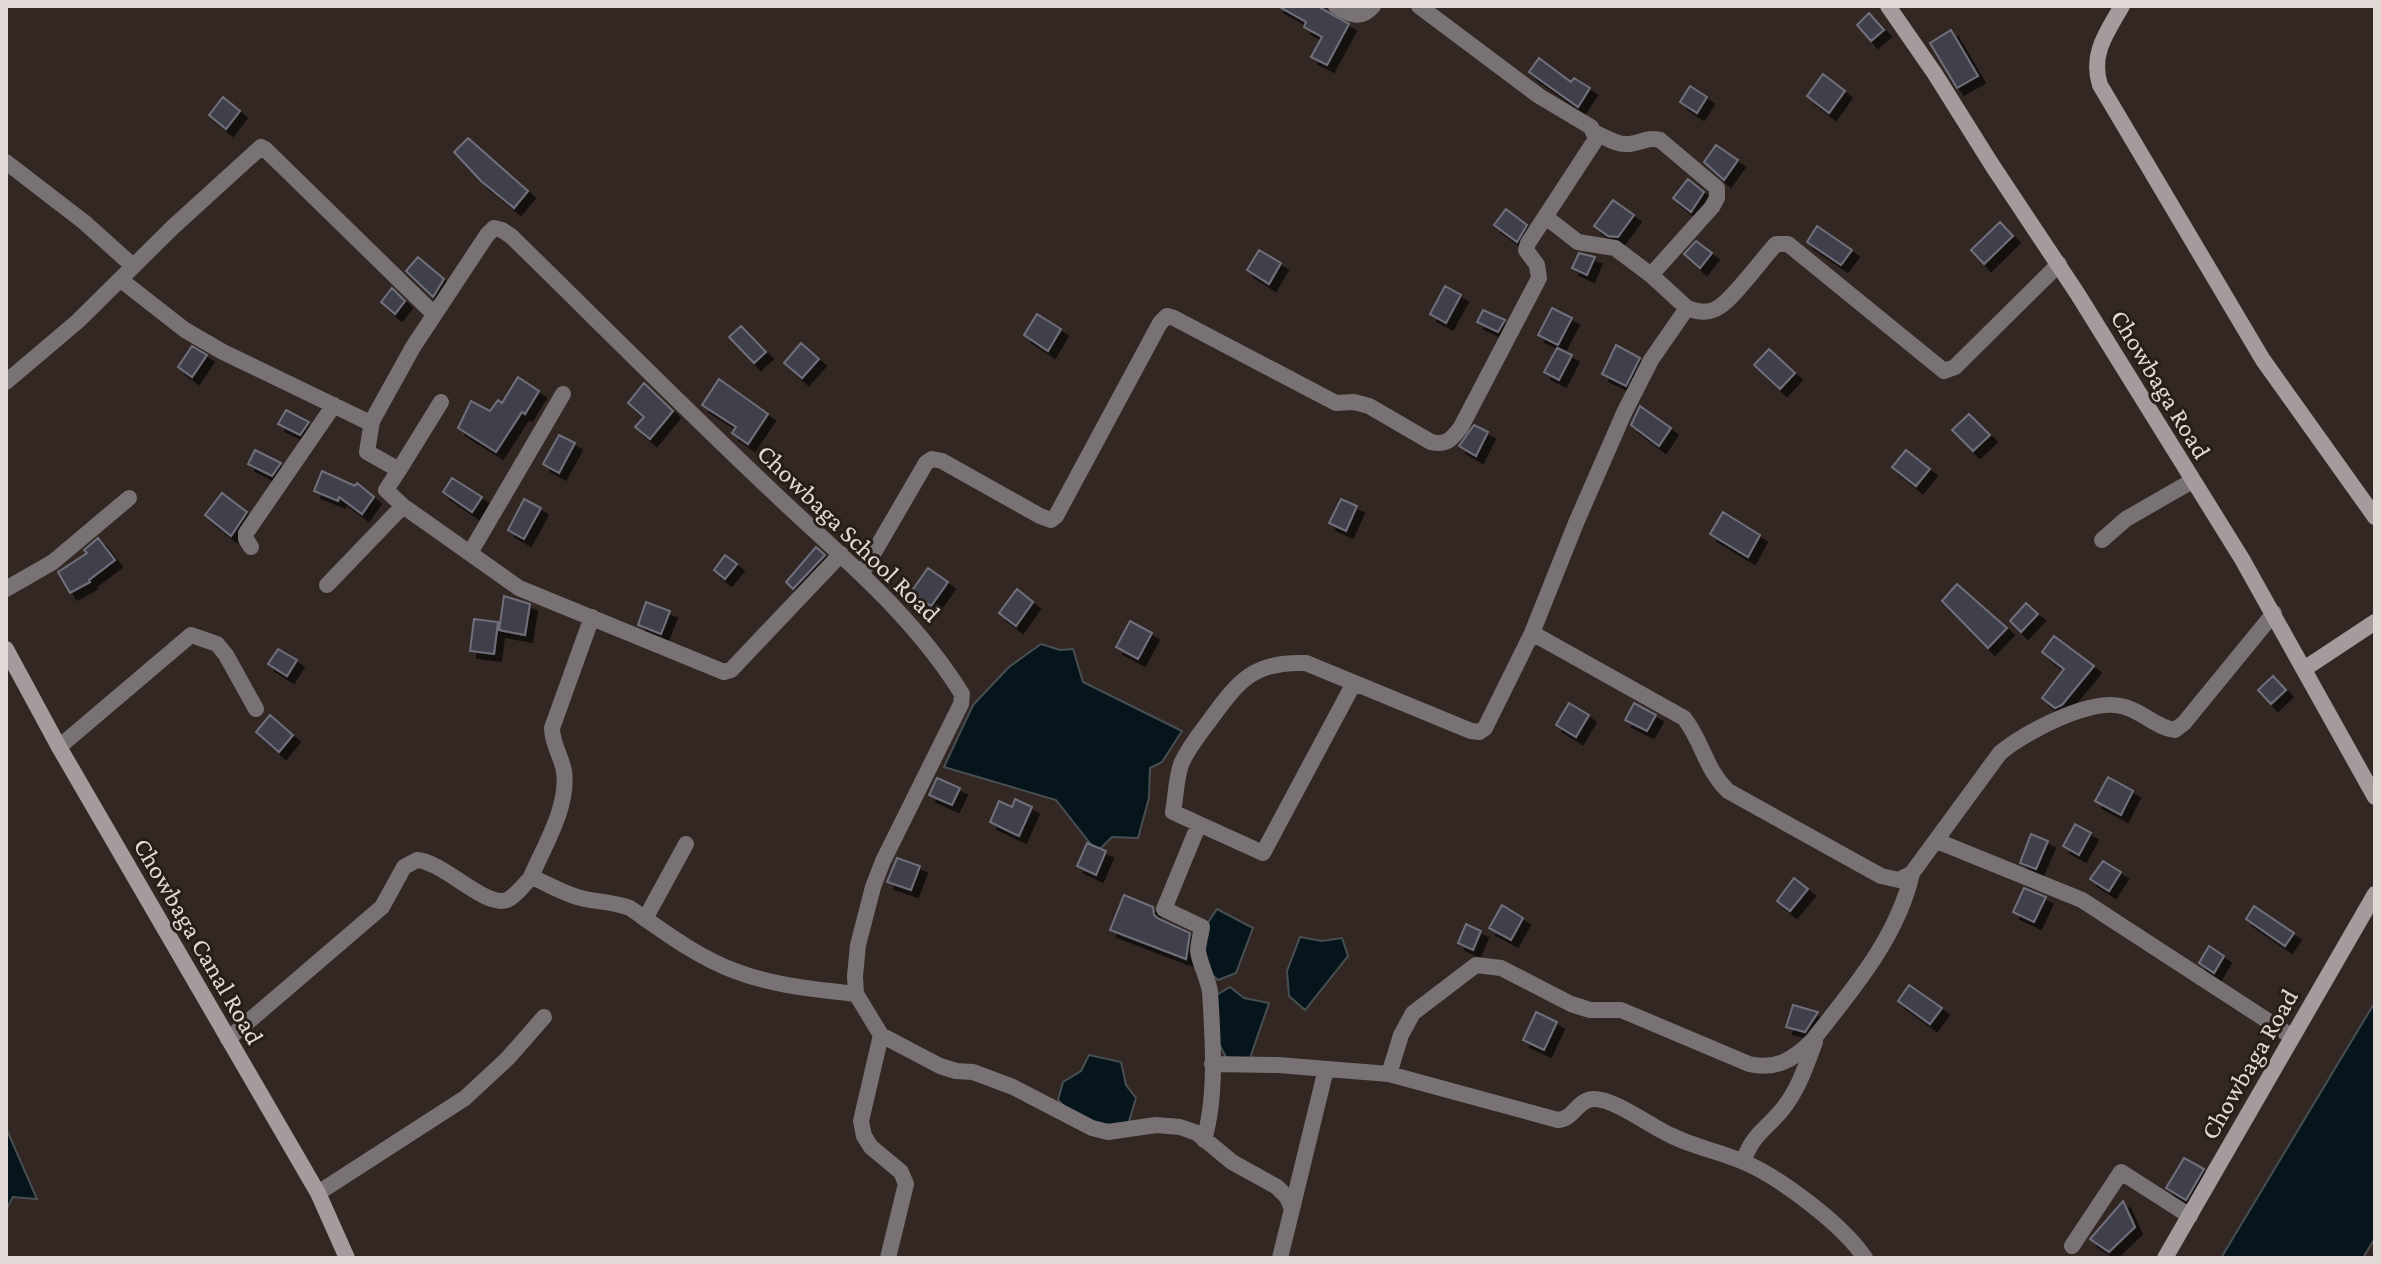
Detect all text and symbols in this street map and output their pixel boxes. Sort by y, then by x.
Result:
street label: Chowbaga Road [2105,305,2217,464]
street label: Chowbaga School Road [751,439,946,628]
street label: Chowbaga Canal Road [128,833,270,1050]
street label: Chowbaga Road [2195,984,2304,1145]

